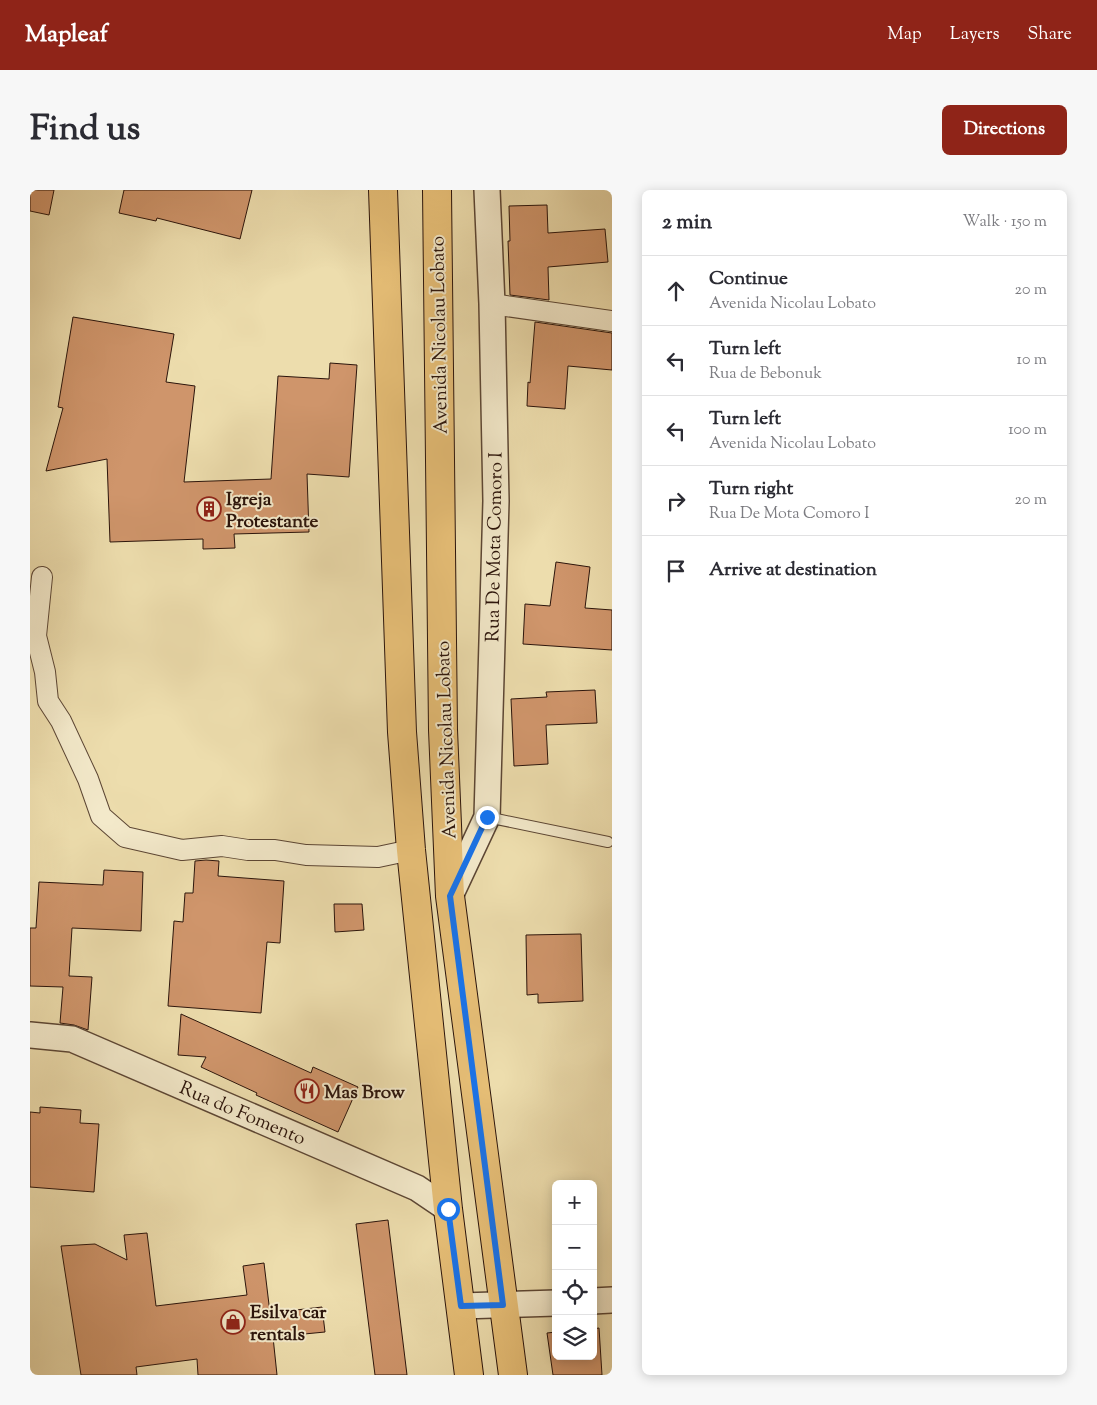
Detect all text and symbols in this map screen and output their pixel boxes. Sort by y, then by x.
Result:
text: Mapleaf [25,18,108,52]
text: Map [887,22,922,48]
text: Layers [950,22,1000,48]
text: Share [1028,22,1072,48]
text: Find us [30,105,140,156]
button: Directions [942,105,1067,155]
text: 2 min [662,208,712,238]
text: Walk · 150 m [963,211,1047,234]
street label: Avenida Nicolau Lobato [425,236,456,434]
text: Continue [709,266,788,293]
icon: ahead [662,277,690,305]
text: 20 m [1014,279,1047,302]
text: Avenida Nicolau Lobato [709,293,876,316]
text: Turn left [709,336,781,363]
icon: left [662,347,690,375]
text: 10 m [1017,349,1047,372]
text: Rua de Bebonuk [709,363,822,386]
text: Turn left [709,406,781,433]
icon: left [662,417,690,445]
text: 100 m [1008,419,1047,442]
text: Avenida Nicolau Lobato [709,433,876,456]
street label: Rua De Mota Comoro I [480,452,511,642]
text: Turn right [709,476,793,503]
place label: Igreja Protestante [226,487,318,536]
icon: right [662,487,690,515]
text: 20 m [1014,489,1047,512]
building icon: Igreja Protestante [196,496,222,522]
text: Rua De Mota Comoro I [709,503,869,526]
icon: arrive [662,557,690,585]
text: Arrive at destination [709,557,877,584]
street label: Avenida Nicolau Lobato [431,640,464,839]
route end [476,806,499,829]
street label: Rua do Fomento [175,1076,309,1153]
restaurant icon: Mas Brow [294,1078,320,1104]
place label: Mas Brow [324,1080,406,1107]
map controls [552,1180,597,1360]
button: + [552,1180,597,1225]
route start [437,1198,460,1221]
button: − [552,1225,597,1270]
button: locate [552,1270,597,1315]
place label: Esilva car rentals [250,1300,327,1349]
shop icon: Esilva car rentals [220,1309,246,1335]
button: layers [552,1315,597,1360]

